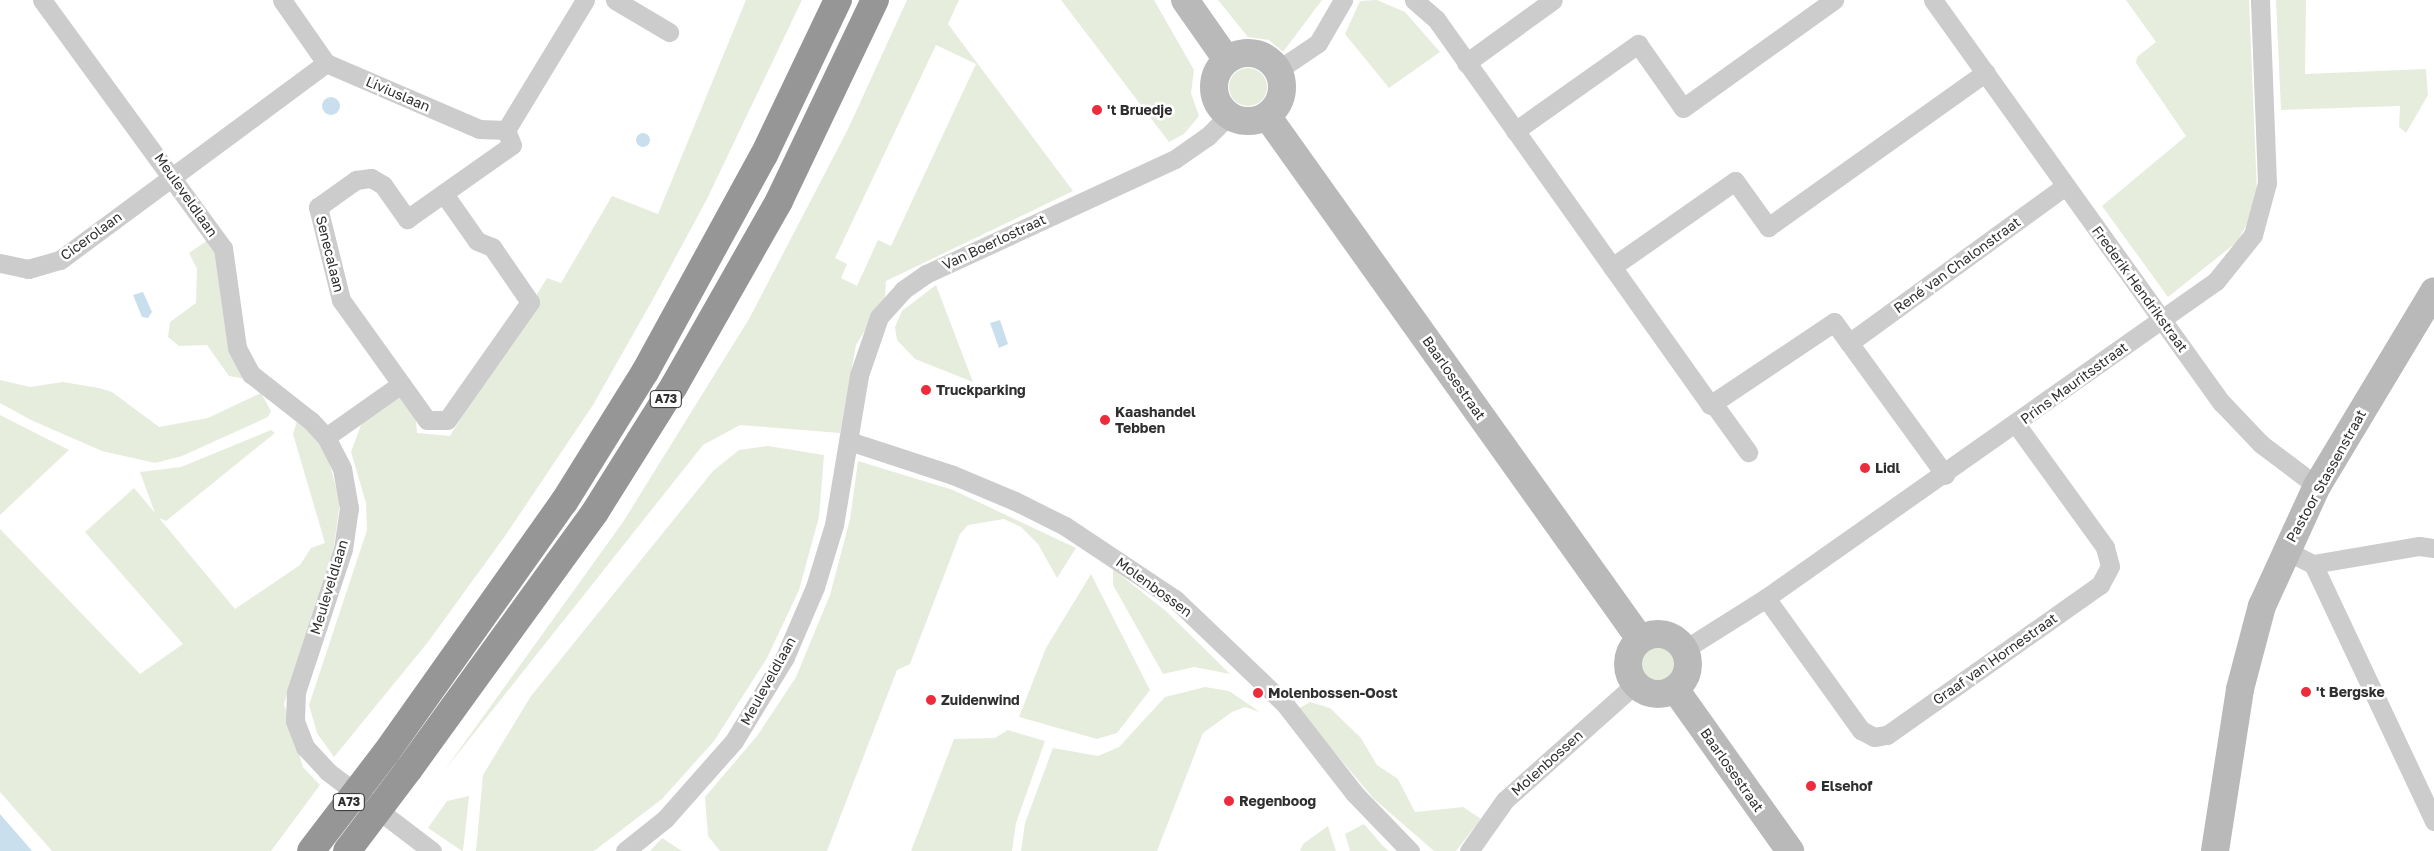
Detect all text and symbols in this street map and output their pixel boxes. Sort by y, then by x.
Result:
street label: Liviuslaan [363,73,433,115]
place label: 't Bruedje [1107,102,1172,118]
marker: 't Bruedje [1091,104,1103,116]
street label: Meuleveldlaan [151,150,221,240]
street label: Cicerolaan [57,208,125,264]
street label: Van Boerlostraat [940,211,1048,273]
street label: René van Chalonstraat [1891,213,2023,317]
street label: Senecalaan [312,214,348,294]
street label: Frederik Hendrikstraat [2089,223,2191,355]
street label: Baarlosestraat [1419,333,1489,423]
street label: Prins Mauritsstraat [2017,339,2131,427]
place label: Truckparking [936,382,1026,398]
marker: Truckparking [920,384,932,396]
road number: A73 [650,389,682,408]
place label: Kaashandel Tebben [1115,404,1196,437]
street label: Pastoor Stassenstraat [2283,407,2369,545]
marker: Kaashandel Tebben [1099,414,1111,426]
place label: Lidl [1875,460,1900,476]
marker: Lidl [1859,462,1871,474]
street label: Meuleveldlaan [307,538,351,636]
street label: Molenbossen [1113,554,1195,620]
street label: Graaf van Hornestraat [1930,610,2060,708]
street label: Meuleveldlaan [737,634,799,728]
place label: 't Bergske [2316,684,2385,700]
place label: Molenbossen-Oost [1268,685,1397,701]
marker: 't Bergske [2300,686,2312,698]
marker: Molenbossen-Oost [1252,687,1264,699]
place label: Zuidenwind [941,692,1020,708]
marker: Zuidenwind [925,694,937,706]
street label: Baarlosestraat [1697,725,1767,815]
street label: Molenbossen [1508,727,1586,799]
place label: Elsehof [1821,778,1872,794]
marker: Elsehof [1805,780,1817,792]
road number: A73 [333,792,365,812]
place label: Regenboog [1239,793,1316,809]
marker: Regenboog [1223,795,1235,807]

